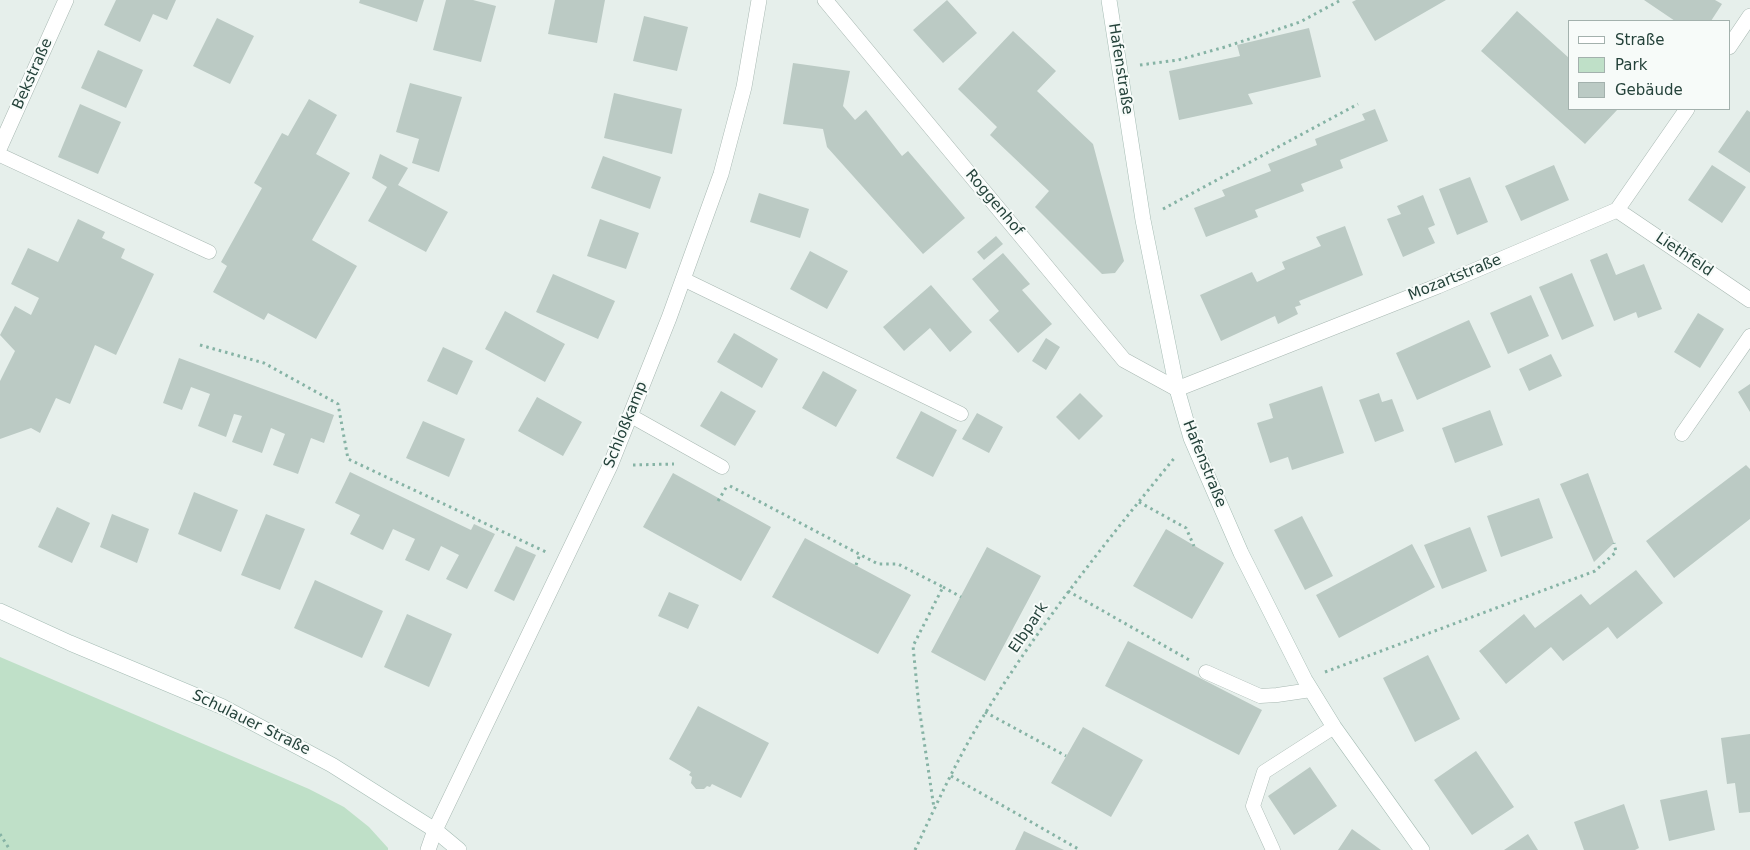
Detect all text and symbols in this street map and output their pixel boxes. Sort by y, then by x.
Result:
legend [1568,20,1730,110]
street label: Hafenstraße [1104,22,1136,116]
text: Straße [1615,31,1664,49]
street label: Bekstraße [9,36,57,112]
text: Park [1615,56,1647,74]
text: Gebäude [1615,81,1683,99]
street label: Roggenhof [961,166,1027,240]
street label: Liethfeld [1652,229,1716,281]
street label: Mozartstraße [1406,251,1504,305]
street label: Schloßkamp [600,379,652,471]
street label: Hafenstraße [1178,418,1230,510]
street label: Elbpark [1006,599,1052,657]
street label: Schulauer Straße [189,687,313,759]

